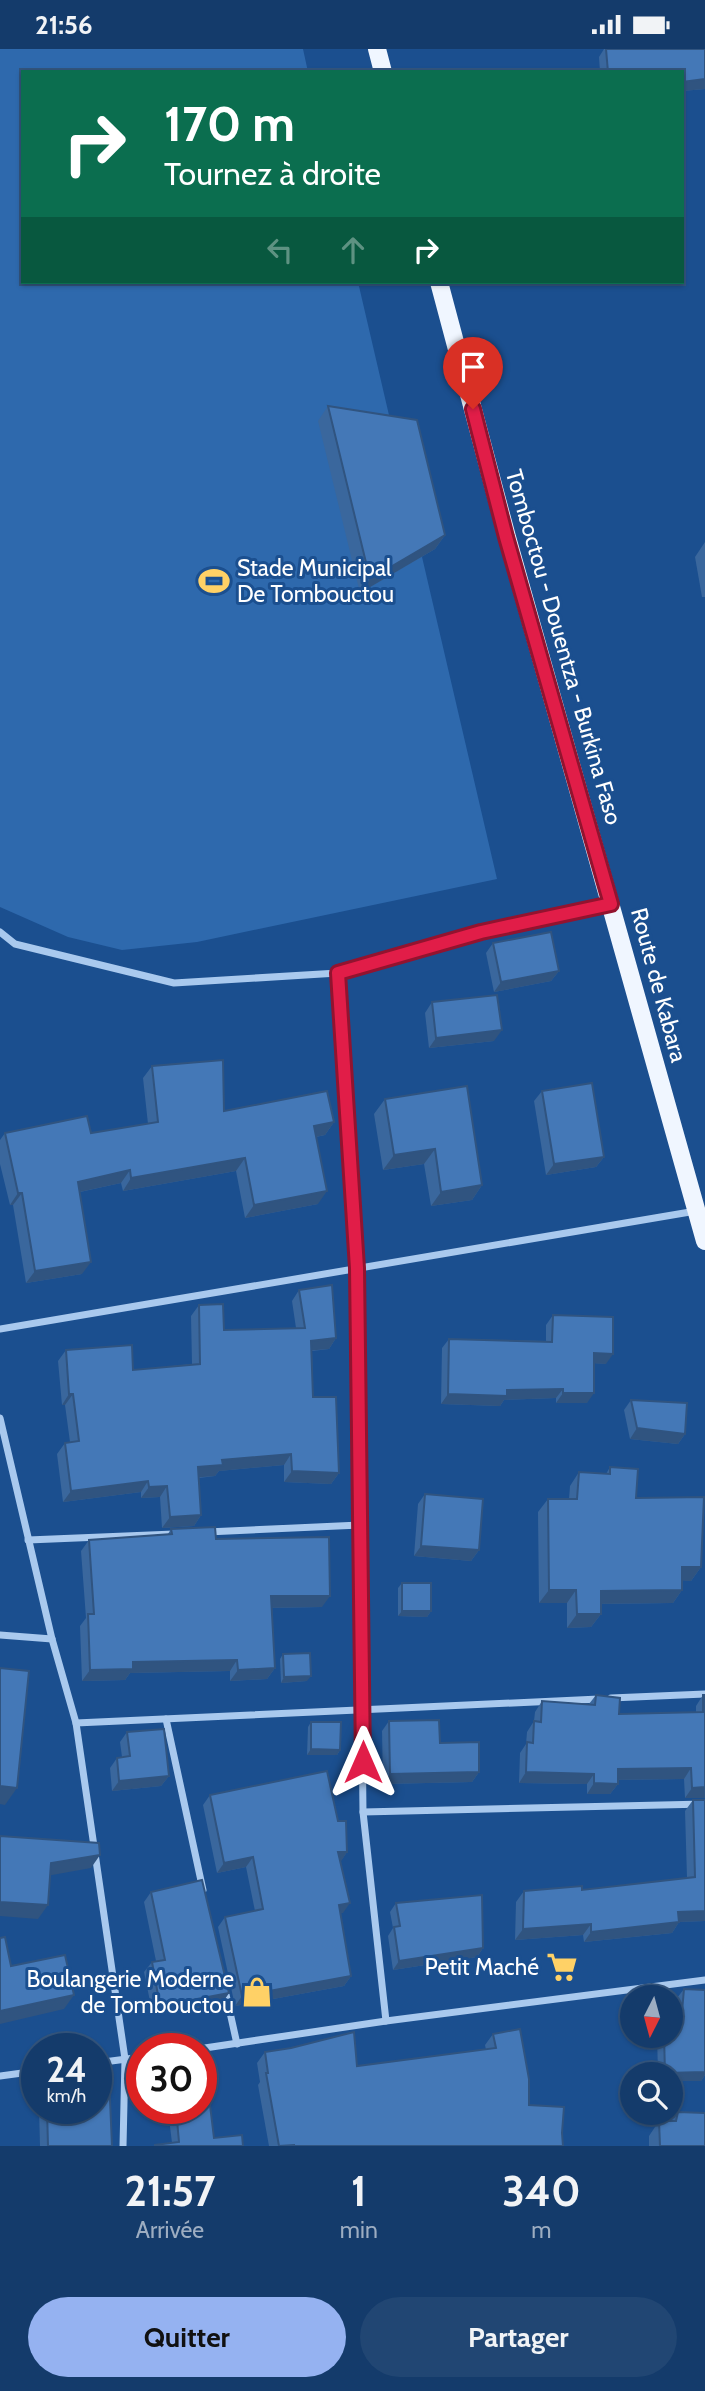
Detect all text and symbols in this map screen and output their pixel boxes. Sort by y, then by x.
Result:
text: 21:56 [35,9,93,41]
text: 170 m [164,94,295,153]
icon: right [49,98,140,189]
text: Tournez à droite [164,154,381,193]
icon: left [261,231,299,269]
icon: ahead [334,231,372,269]
icon: right [407,231,445,269]
pin [443,337,503,409]
icon: arrive [454,348,492,386]
street label: Tomboctou - Douentza - Burkina Faso [500,466,628,828]
place label: Stade Municipal De Tombouctou [237,554,394,608]
sports icon: Stade Municipal De Tombouctou [197,564,231,598]
street label: Route de Kabara [625,905,693,1065]
position arrow [326,1725,400,1799]
supermarket icon: Petit Maché [545,1950,579,1984]
place label: Petit Maché [425,1953,539,1981]
place label: Boulangerie Moderne de Tombouctou [26,1965,234,2019]
shop icon: Boulangerie Moderne de Tombouctou [240,1975,274,2009]
north arrow [620,1985,682,2047]
map controls [620,1985,683,2125]
speed limit sign: 30 [126,2033,217,2124]
text: 24 [46,2048,87,2091]
button: search [620,2062,683,2125]
text: km/h [47,2085,86,2107]
text: 21:57 [124,2165,215,2217]
text: 1 [351,2165,367,2217]
text: 340 [502,2165,581,2217]
text: Arrivée [136,2216,204,2244]
text: min [340,2216,378,2244]
text: m [531,2216,551,2244]
button: Quitter [28,2297,346,2377]
button: Partager [360,2297,677,2377]

